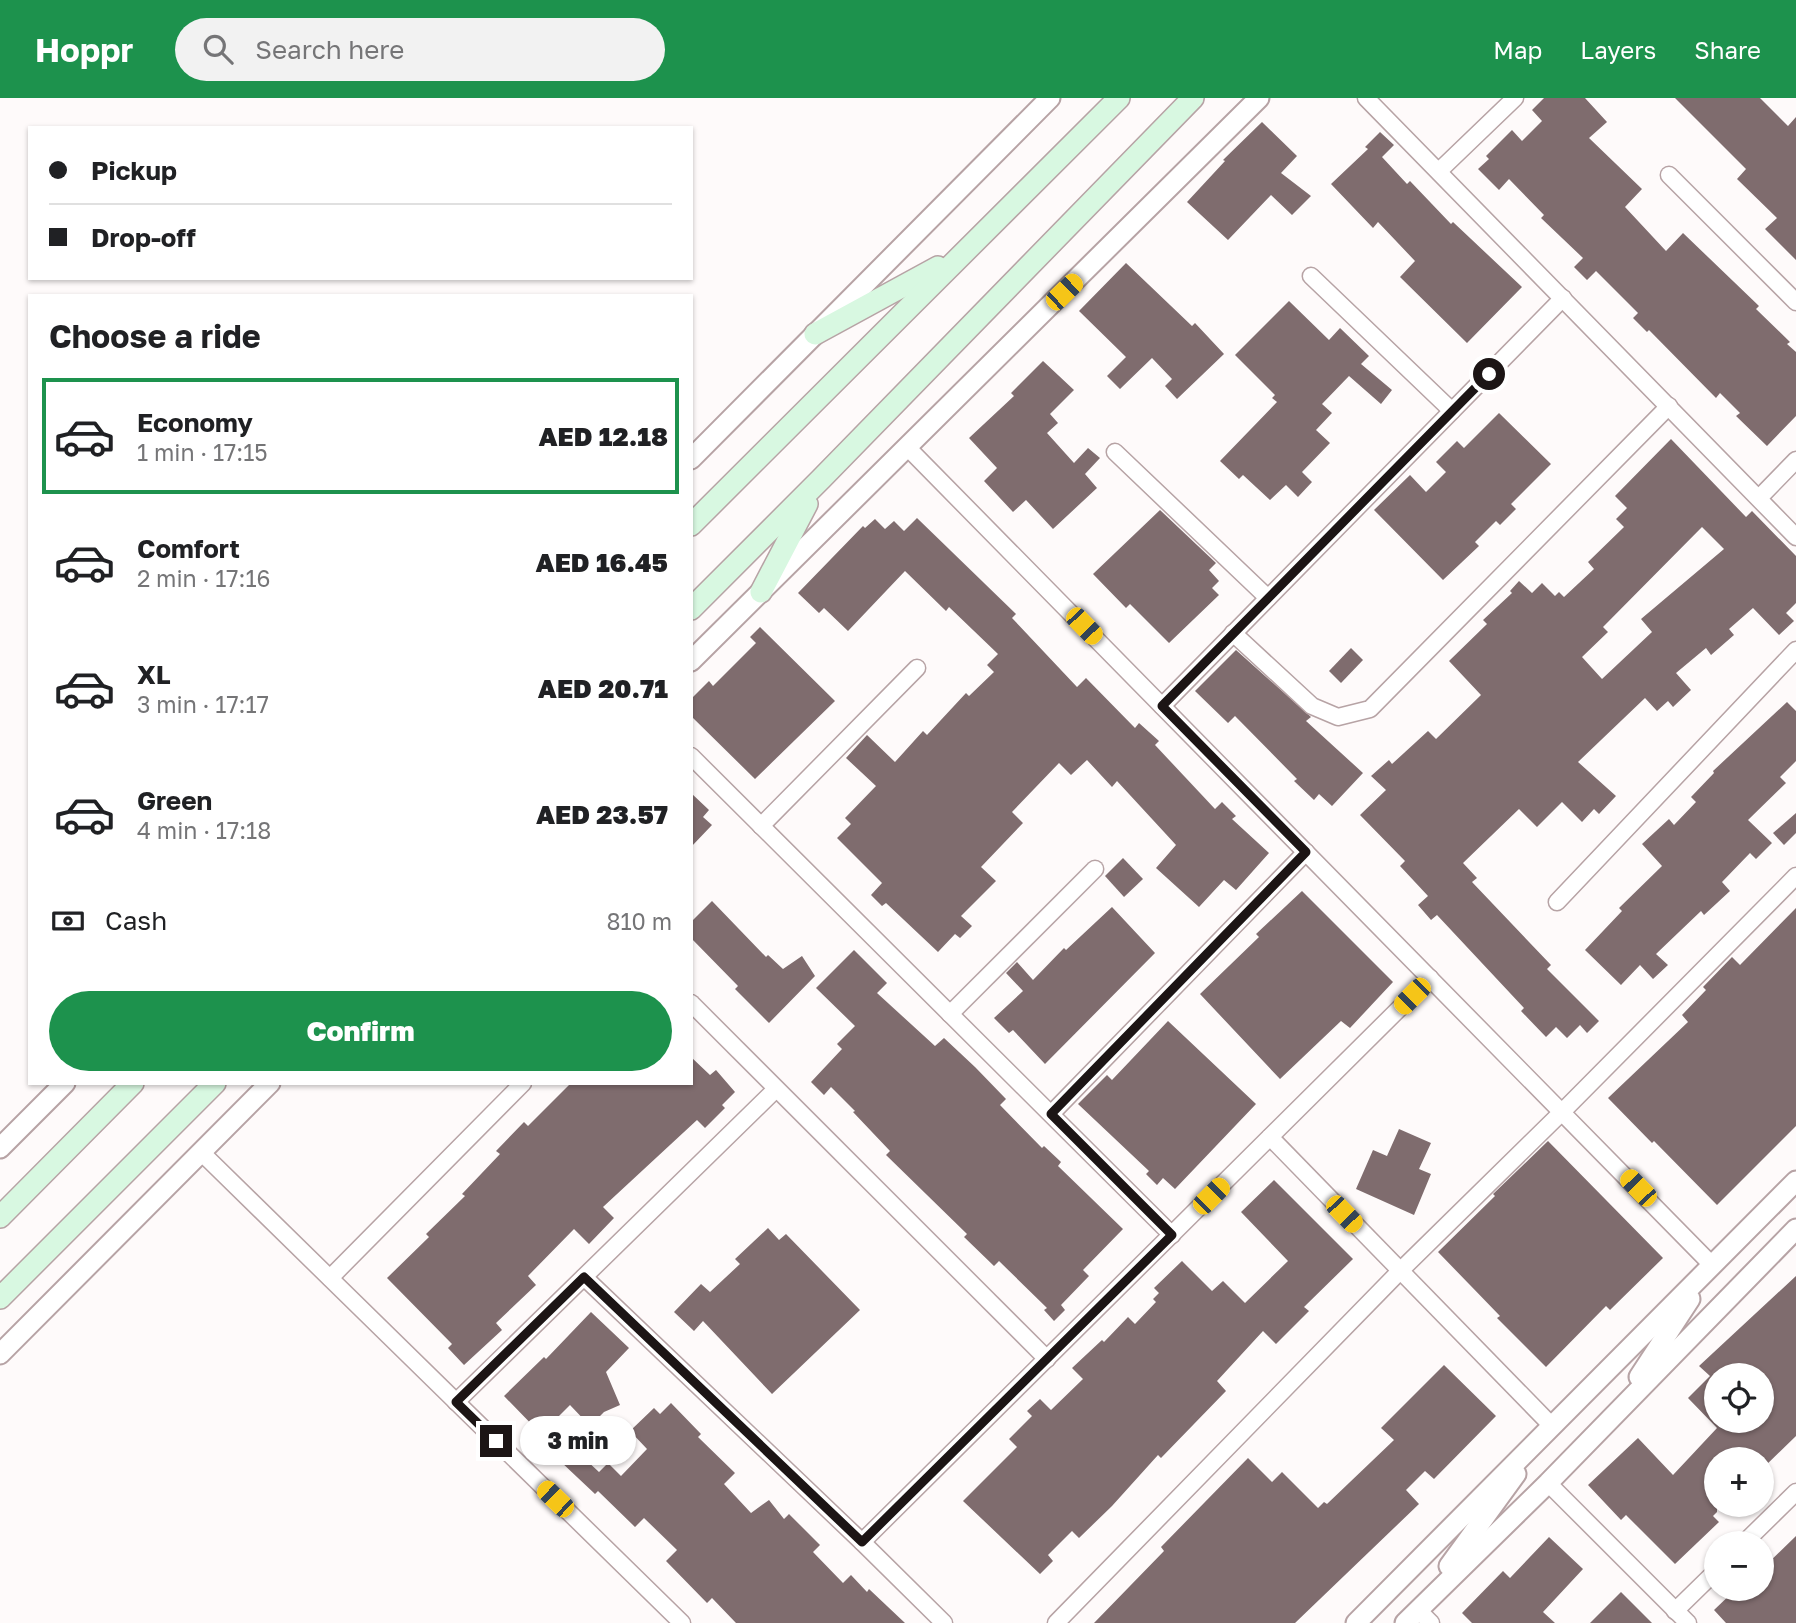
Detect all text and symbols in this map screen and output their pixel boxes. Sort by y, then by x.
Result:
search box [175,18,665,81]
text: Hoppr [35,30,133,69]
icon: search [199,30,237,68]
text: Search here [255,34,404,65]
text: Map [1493,35,1542,64]
text: Layers [1580,35,1656,64]
text: Share [1694,35,1761,64]
text: Pickup [91,155,177,186]
text: Drop-off [91,222,196,253]
car [1042,270,1087,314]
text: Choose a ride [49,317,261,355]
route start [1473,358,1505,390]
icon: car [53,405,116,468]
text: Economy [137,407,253,438]
text: AED 12.18 [538,421,668,452]
text: 1 min · 17:15 [137,438,268,466]
icon: car [53,531,116,594]
text: Comfort [137,533,240,564]
text: AED 16.45 [535,547,668,578]
text: 2 min · 17:16 [137,564,270,592]
car [1062,604,1107,648]
icon: car [53,657,116,720]
text: XL [137,659,171,690]
text: AED 20.71 [538,673,668,704]
text: 3 min · 17:17 [137,690,269,718]
icon: car [53,783,116,846]
text: Green [137,785,212,816]
text: AED 23.57 [536,799,668,830]
text: 4 min · 17:18 [137,816,271,844]
icon: cash [49,902,87,940]
text: Cash [105,905,167,936]
text: 810 m [606,907,672,935]
car [1390,974,1435,1018]
button: Confirm [49,991,672,1071]
car [1616,1166,1661,1210]
car [1189,1174,1234,1218]
car [1322,1192,1367,1236]
map controls [1704,1363,1774,1601]
button: locate [1704,1363,1774,1433]
callout: 3 min [520,1416,636,1466]
route end [480,1425,512,1457]
text: 3 min [548,1426,608,1454]
button: + [1704,1447,1774,1517]
car [533,1477,578,1521]
button: − [1704,1531,1774,1601]

